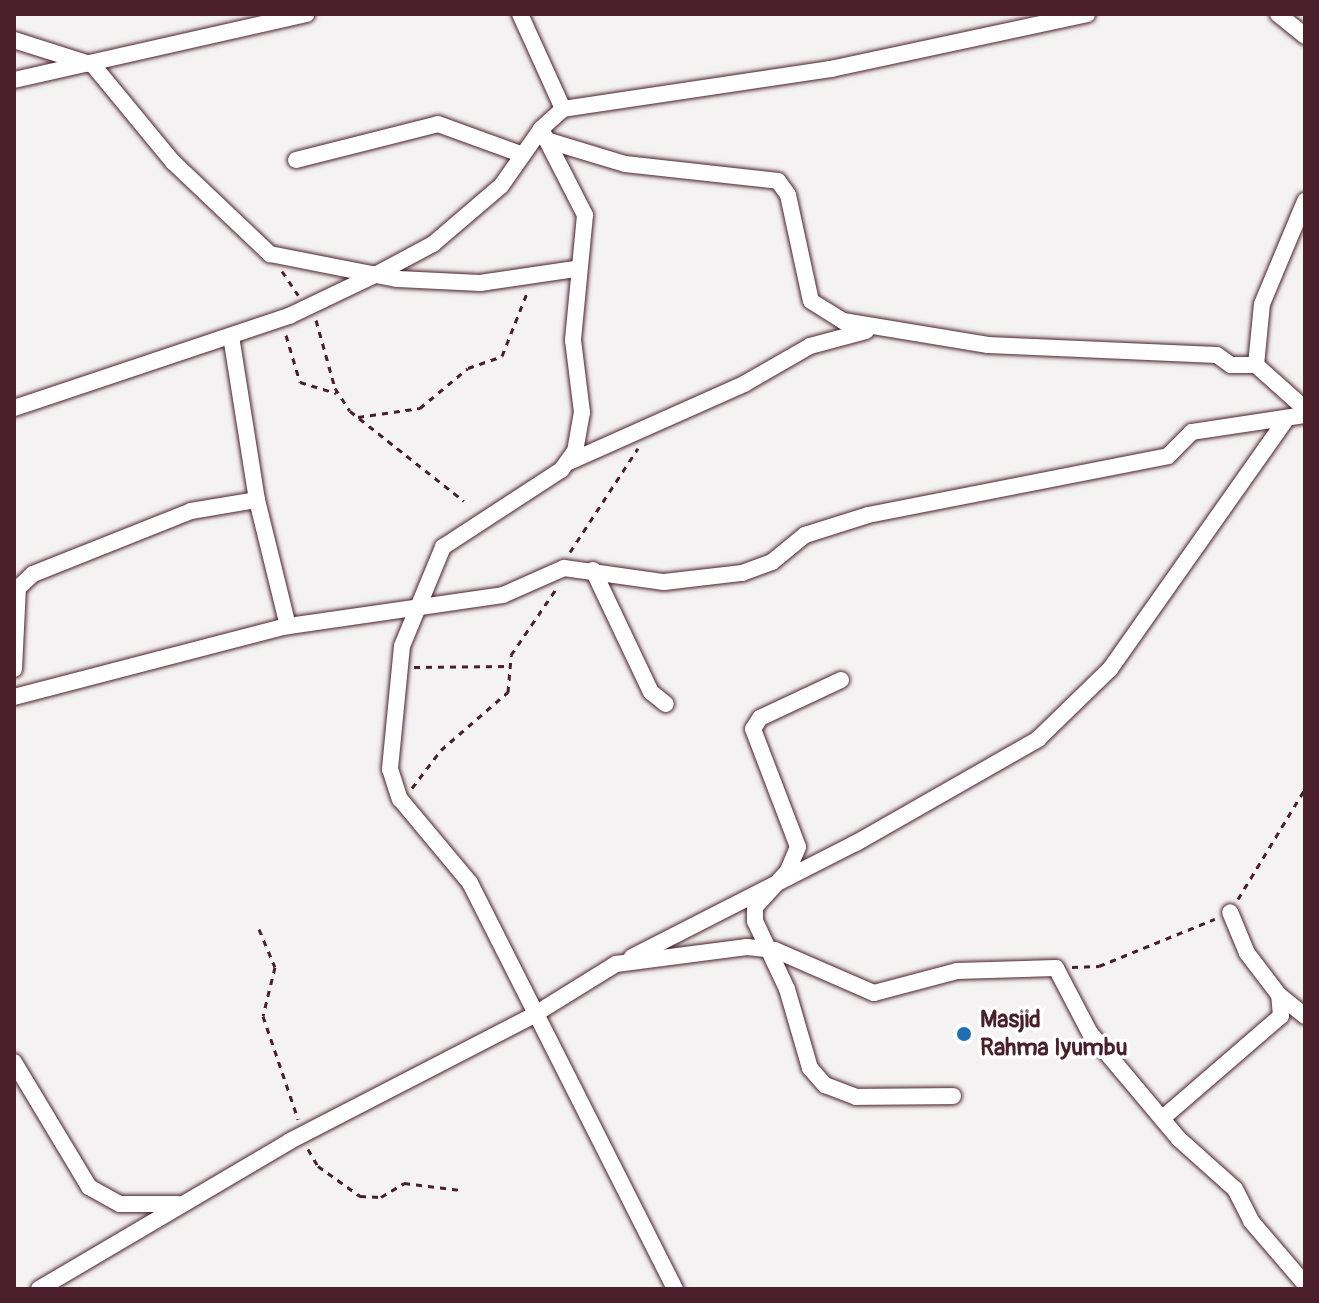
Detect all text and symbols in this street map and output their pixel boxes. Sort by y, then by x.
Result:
place label: Masjid Rahma Iyumbu [980,1006,1128,1062]
marker: Masjid Rahma Iyumbu [955,1025,973,1043]

